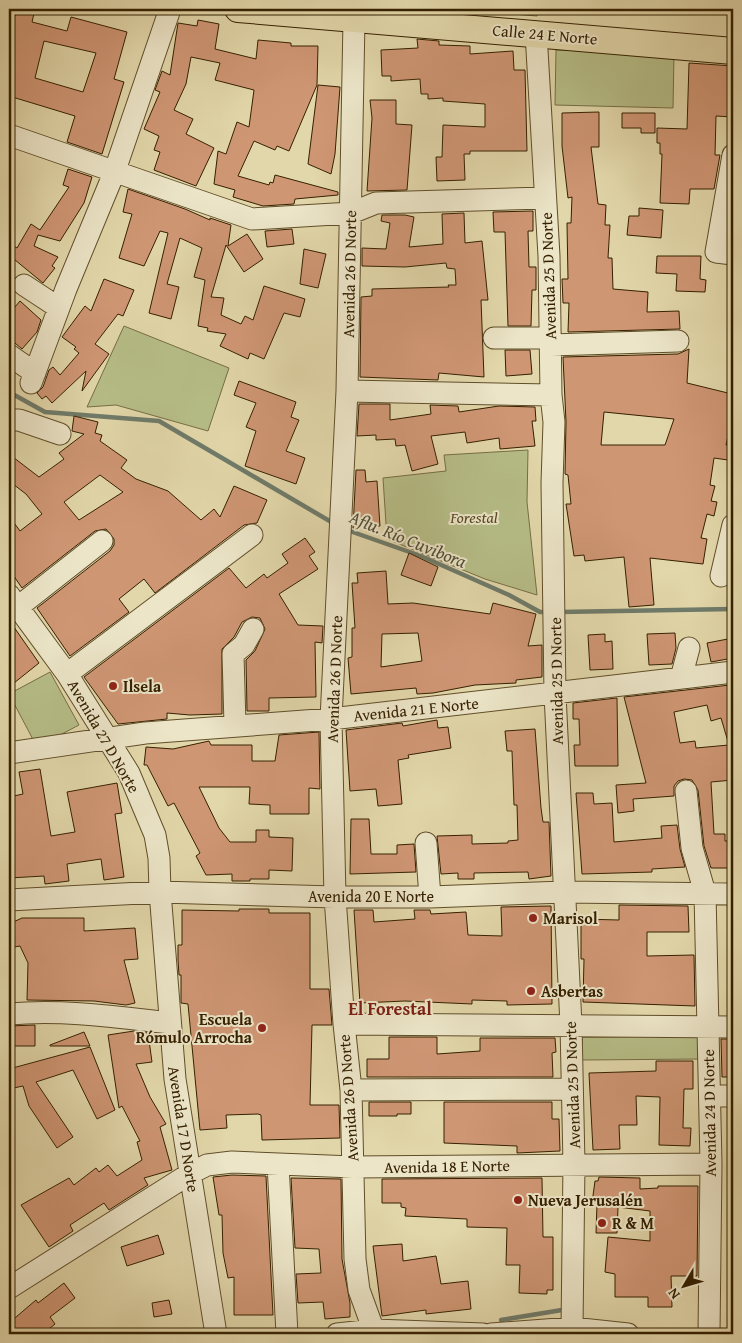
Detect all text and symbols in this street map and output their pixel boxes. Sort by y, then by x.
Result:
street label: Calle 24 E Norte [492,17,598,51]
street label: Avenida 26 D Norte [336,210,362,338]
street label: Avenida 25 D Norte [534,212,562,340]
water label: Aflu. Río Cuvibora [345,503,471,575]
park label: Forestal [449,505,498,529]
street label: Avenida 26 D Norte [320,615,348,743]
street label: Avenida 25 D Norte [543,617,569,745]
place label: Ilsela [123,674,162,698]
street label: Avenida 27 D Norte [62,675,146,797]
marker: Ilsela [107,680,119,692]
street label: Avenida 21 E Norte [352,690,480,728]
street label: Avenida 20 E Norte [308,884,434,908]
place label: Marisol [543,906,598,930]
marker: Marisol [527,912,539,924]
place label: Asbertas [541,979,603,1003]
marker: Asbertas [525,985,537,997]
district label: El Forestal [348,995,432,1022]
place label: Escuela Rómulo Arrocha [136,1007,253,1049]
street label: Avenida 25 D Norte [558,1021,586,1149]
marker: Escuela Rómulo Arrocha [256,1022,268,1034]
street label: Avenida 26 D Norte [332,1033,364,1163]
street label: Avenida 24 D Norte [696,1049,722,1177]
street label: Avenida 17 D Norte [162,1064,206,1194]
street label: Avenida 18 E Norte [384,1153,510,1179]
place label: Nueva Jerusalén [528,1188,643,1212]
marker: Nueva Jerusalén [512,1194,524,1206]
place label: R & M [612,1211,654,1235]
marker: R & M [596,1217,608,1229]
north arrow [660,1260,710,1310]
text: N [663,1284,685,1304]

